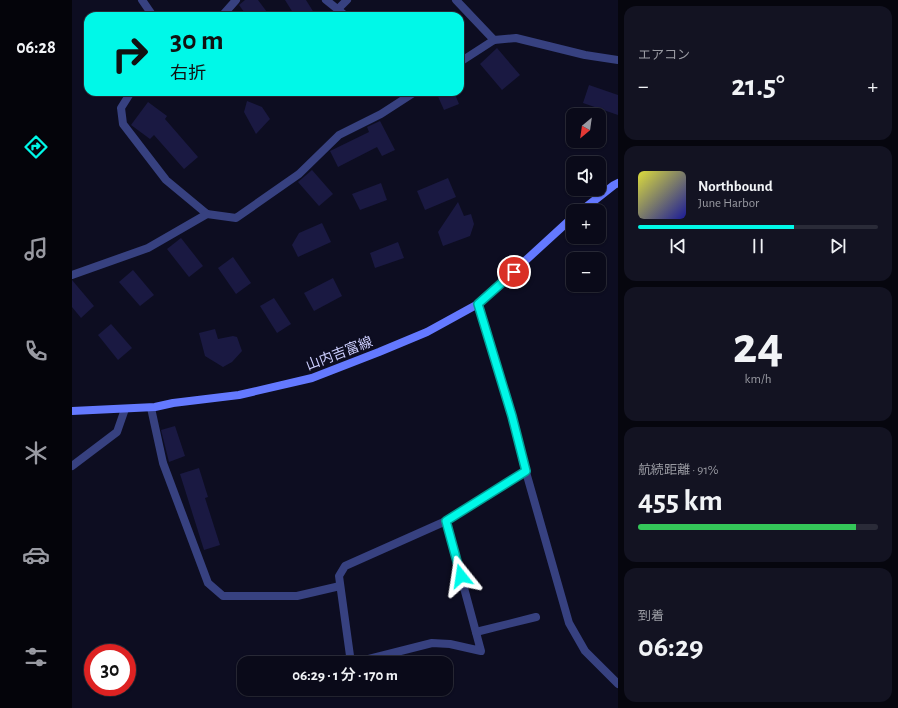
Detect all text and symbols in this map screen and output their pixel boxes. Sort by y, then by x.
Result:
text: 30 m [170,27,223,55]
icon: right [104,28,156,80]
text: 06:28 [16,39,56,57]
text: エアコン [638,49,690,62]
text: 右折 [170,65,206,83]
text: 21.5° [731,71,785,101]
text: − [638,75,649,97]
text: + [867,75,878,97]
north arrow [566,108,606,148]
map controls [566,108,606,292]
icon: directions [22,133,50,161]
button: sound [566,156,606,196]
text: Northbound [698,179,773,194]
text: June Harbor [698,197,759,210]
button: + [566,204,606,244]
icon: music [22,235,50,263]
icon: previous [667,235,689,257]
icon: pause [747,235,769,257]
icon: next [827,235,849,257]
button: − [566,252,606,292]
pin [497,255,531,289]
icon: arrive [503,261,525,283]
text: 24 [733,320,783,372]
street label: 山内吉富線 [304,334,375,373]
icon: phone [22,337,50,365]
text: km/h [745,373,771,386]
icon: climate [22,439,50,467]
text: 航続距離 · 91% [638,464,719,477]
text: 455 km [638,486,723,516]
icon: car [22,541,50,569]
position arrow [440,555,482,597]
text: 到着 [638,610,664,623]
text: 06:29 [638,632,704,662]
icon: filters [22,643,50,671]
speed limit sign: 30 [84,644,136,696]
text: 06:29 · 1 分 · 170 m [292,668,398,683]

